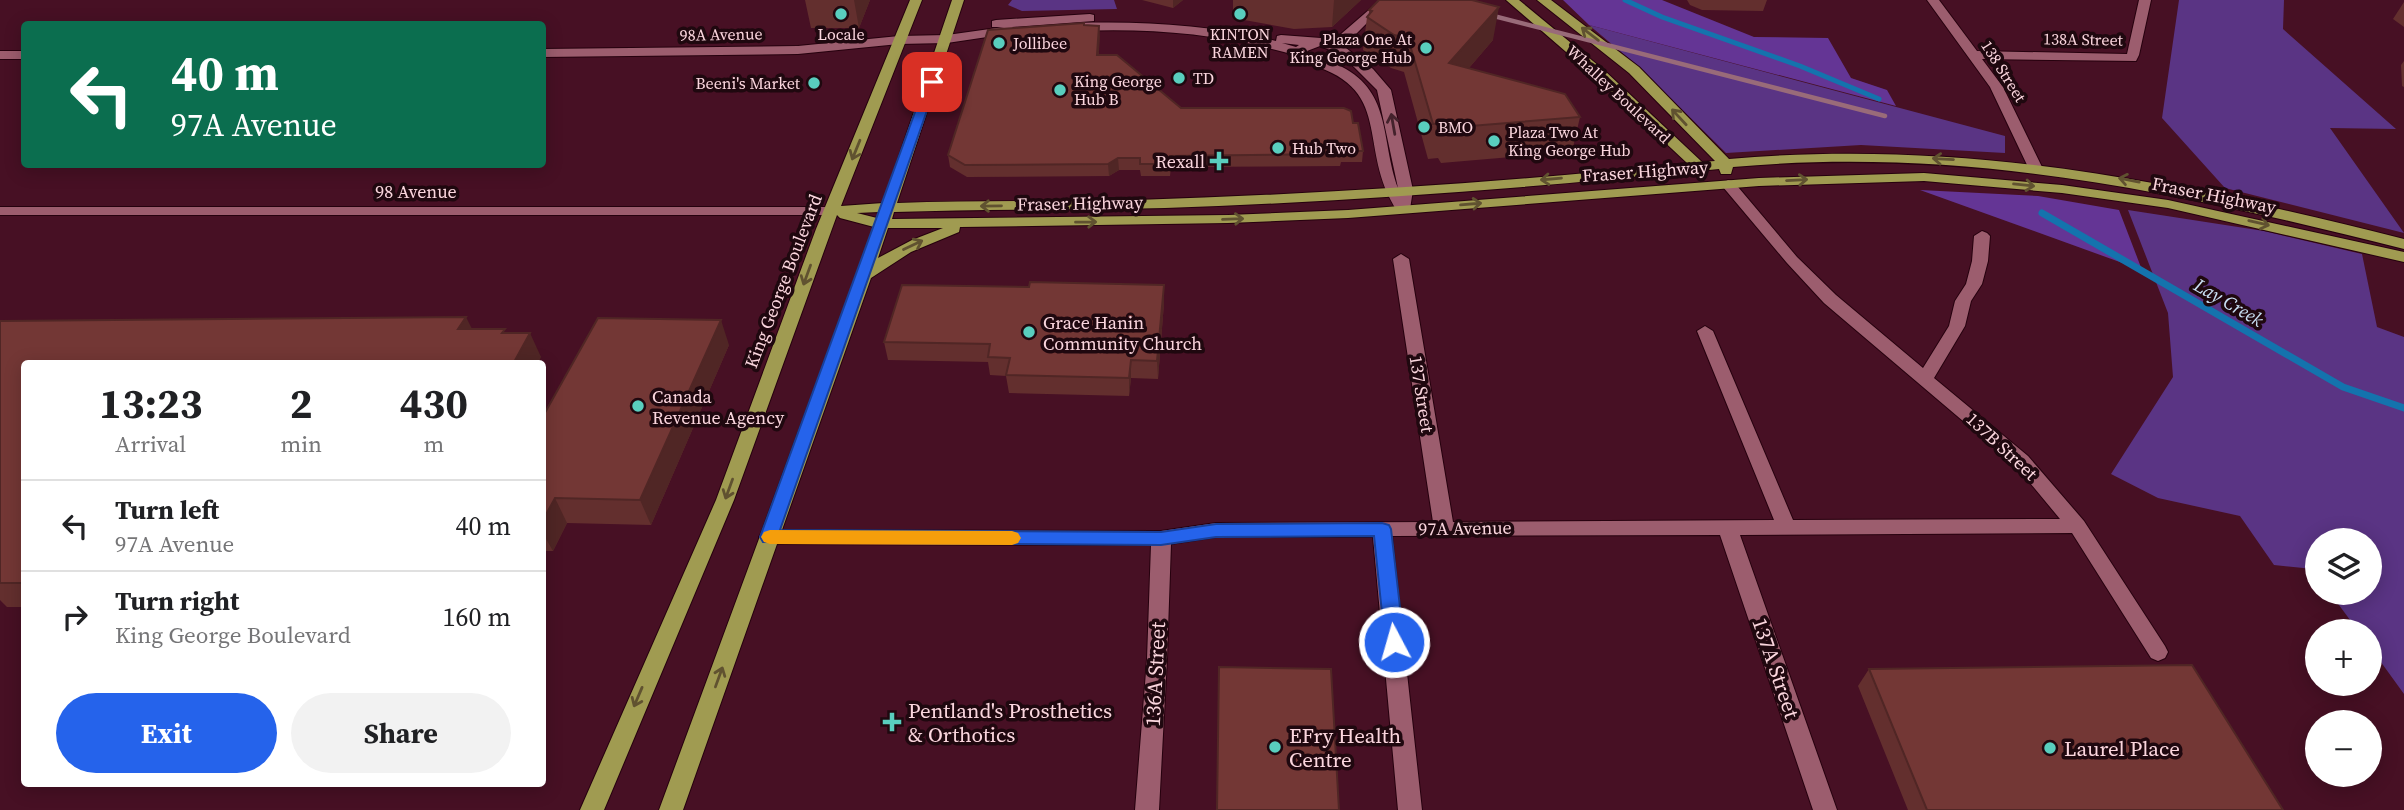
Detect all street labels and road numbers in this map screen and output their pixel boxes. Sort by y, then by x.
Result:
street label: 98A Avenue [679,22,763,46]
street label: 138A Street [2043,27,2124,51]
street label: 138 Street [1976,36,2032,107]
street label: Whalley Boulevard [1562,40,1676,148]
street label: Fraser Highway [1581,154,1710,188]
street label: Fraser Highway [2150,171,2279,219]
street label: 98 Avenue [375,179,457,204]
street label: Fraser Highway [1017,189,1144,217]
street label: King George Boulevard [738,190,828,372]
street label: 137 Street [1404,354,1440,434]
street label: 137B Street [1961,406,2043,486]
street label: 97A Avenue [1418,515,1512,541]
street label: 137A Street [1745,614,1807,722]
street label: 136A Street [1138,621,1172,727]

